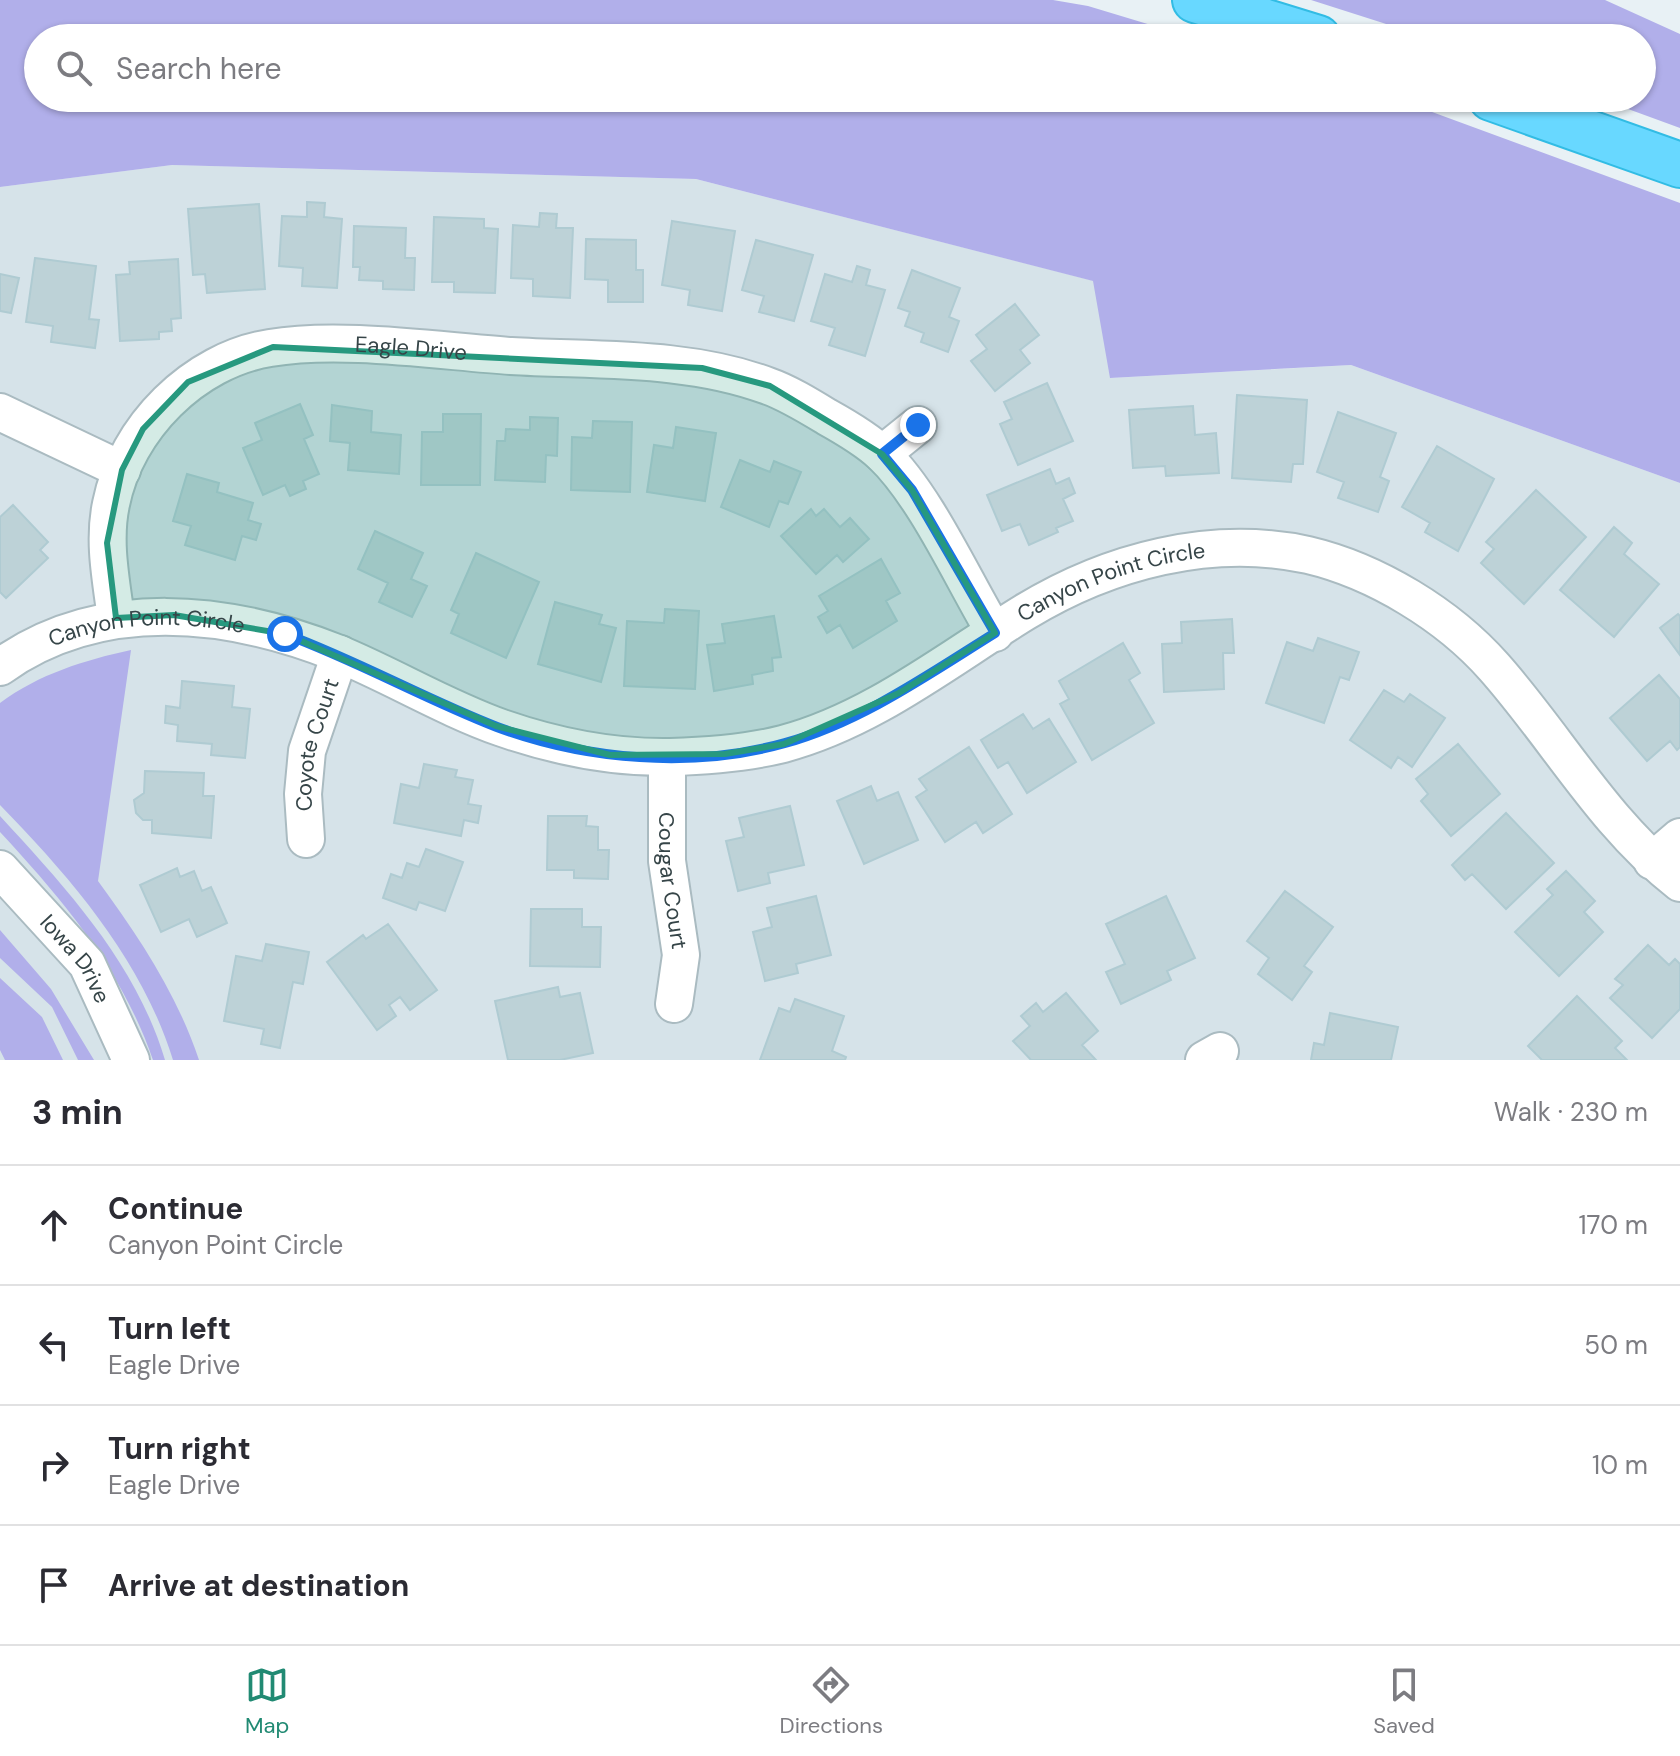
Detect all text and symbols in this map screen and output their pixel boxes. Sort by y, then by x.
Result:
search box [24,24,1656,112]
icon: search [52,46,96,90]
text: Search here [116,49,282,88]
street label: Eagle Drive [354,329,468,367]
route end [900,407,936,443]
street label: Canyon Point Circle [1011,535,1207,628]
street label: Canyon Point Circle [44,602,247,653]
route start [267,616,303,652]
street label: Coyote Court [288,674,345,812]
street label: Cougar Court [653,812,694,951]
street label: Iowa Drive [34,908,117,1008]
text: 3 min [32,1090,123,1135]
text: Walk · 230 m [1494,1095,1648,1129]
text: Continue [108,1189,243,1228]
icon: ahead [32,1203,76,1247]
text: 170 m [1579,1208,1648,1242]
text: Canyon Point Circle [108,1228,343,1262]
text: Turn left [108,1309,231,1348]
icon: left [32,1323,76,1367]
text: 50 m [1584,1328,1648,1362]
text: Eagle Drive [108,1348,240,1382]
text: Turn right [108,1429,251,1468]
icon: right [32,1443,76,1487]
text: 10 m [1592,1448,1648,1482]
text: Eagle Drive [108,1468,240,1502]
icon: arrive [32,1563,76,1607]
text: Arrive at destination [108,1566,409,1605]
tab: Map [245,1663,289,1740]
tab: Directions [780,1663,883,1740]
tab: Saved [1373,1663,1435,1740]

